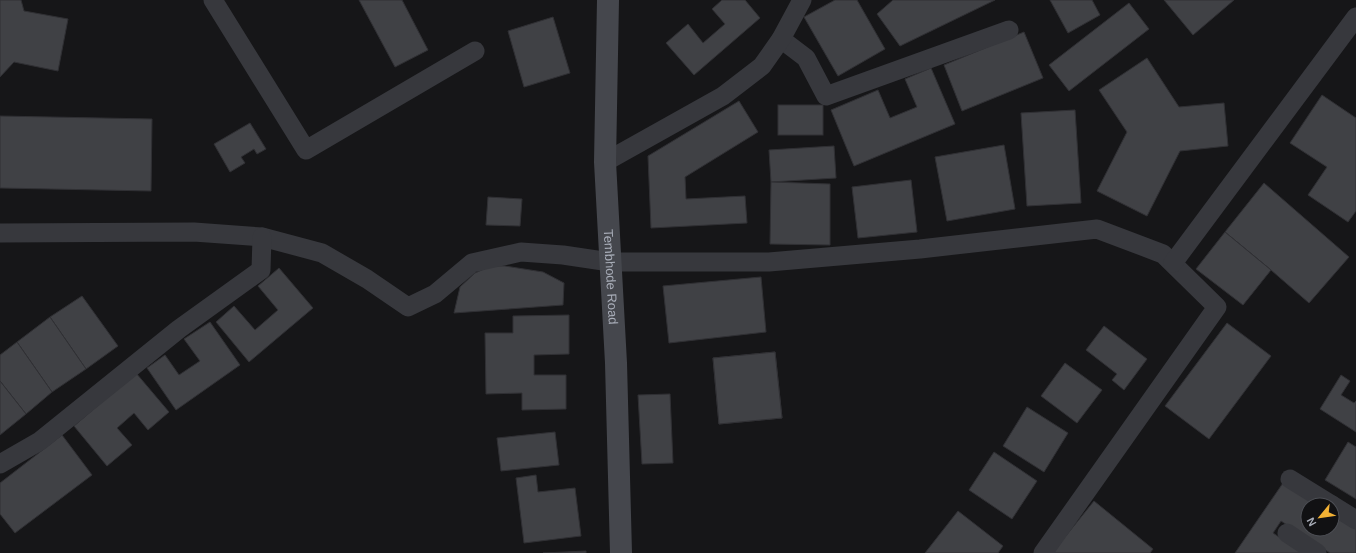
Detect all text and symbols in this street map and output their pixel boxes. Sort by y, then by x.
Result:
street label: Tembhode Road [601,229,621,325]
north arrow [1300,497,1340,537]
text: N [1304,515,1318,528]

